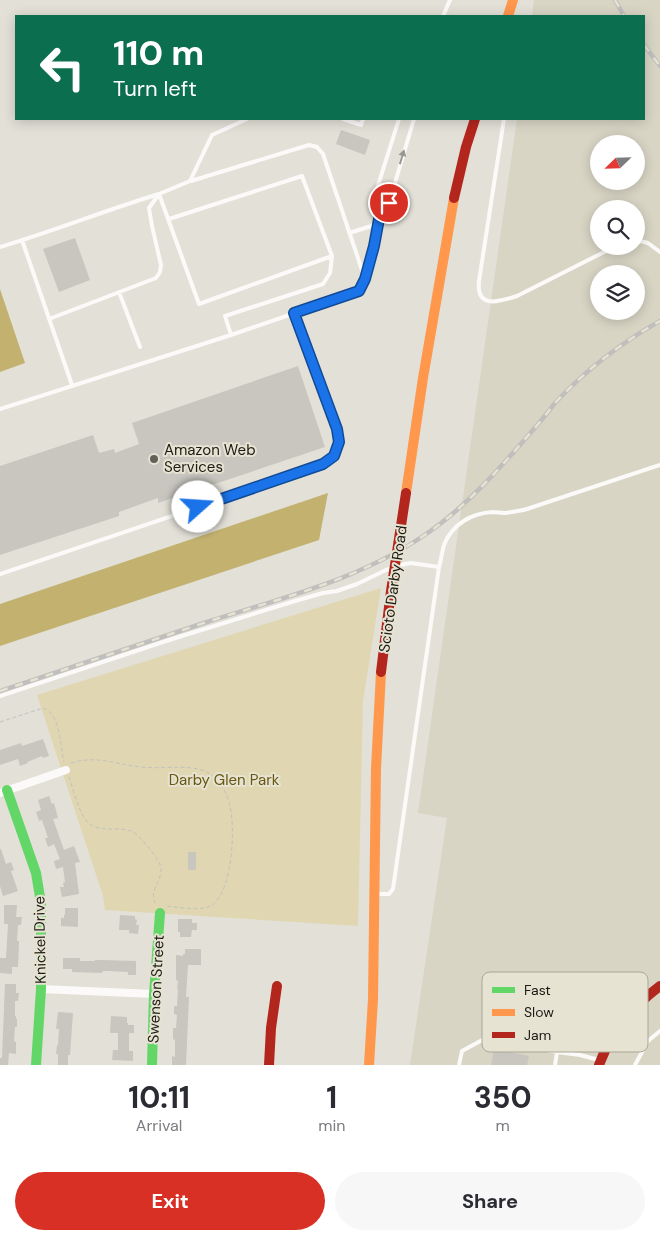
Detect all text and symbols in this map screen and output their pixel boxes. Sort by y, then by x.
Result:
text: 110 m [113,30,204,76]
icon: left [30,35,95,100]
text: Turn left [113,74,197,103]
north arrow [590,135,645,190]
map controls [590,135,645,320]
one-way arrow [399,150,407,165]
pin [368,182,410,224]
icon: arrive [375,189,403,217]
button: search [590,200,645,255]
button: layers [590,265,645,320]
place label: Amazon Web Services [164,440,256,477]
marker: Amazon Web Services [148,453,160,465]
position arrow [171,480,223,532]
street label: Scioto Darby Road [374,524,412,654]
park label: Darby Glen Park [169,770,280,790]
street label: Knickel Drive [29,896,51,984]
street label: Swenson Street [143,934,169,1044]
legend [482,972,648,1052]
text: Fast [524,981,551,999]
text: Slow [524,1003,554,1021]
text: Jam [524,1026,551,1044]
text: 10:11 [128,1078,190,1117]
text: 1 [326,1078,337,1117]
text: 350 [474,1078,532,1117]
text: Arrival [136,1115,182,1136]
text: min [318,1115,345,1136]
text: m [496,1115,510,1136]
button: Exit [15,1172,325,1230]
button: Share [335,1172,645,1230]

